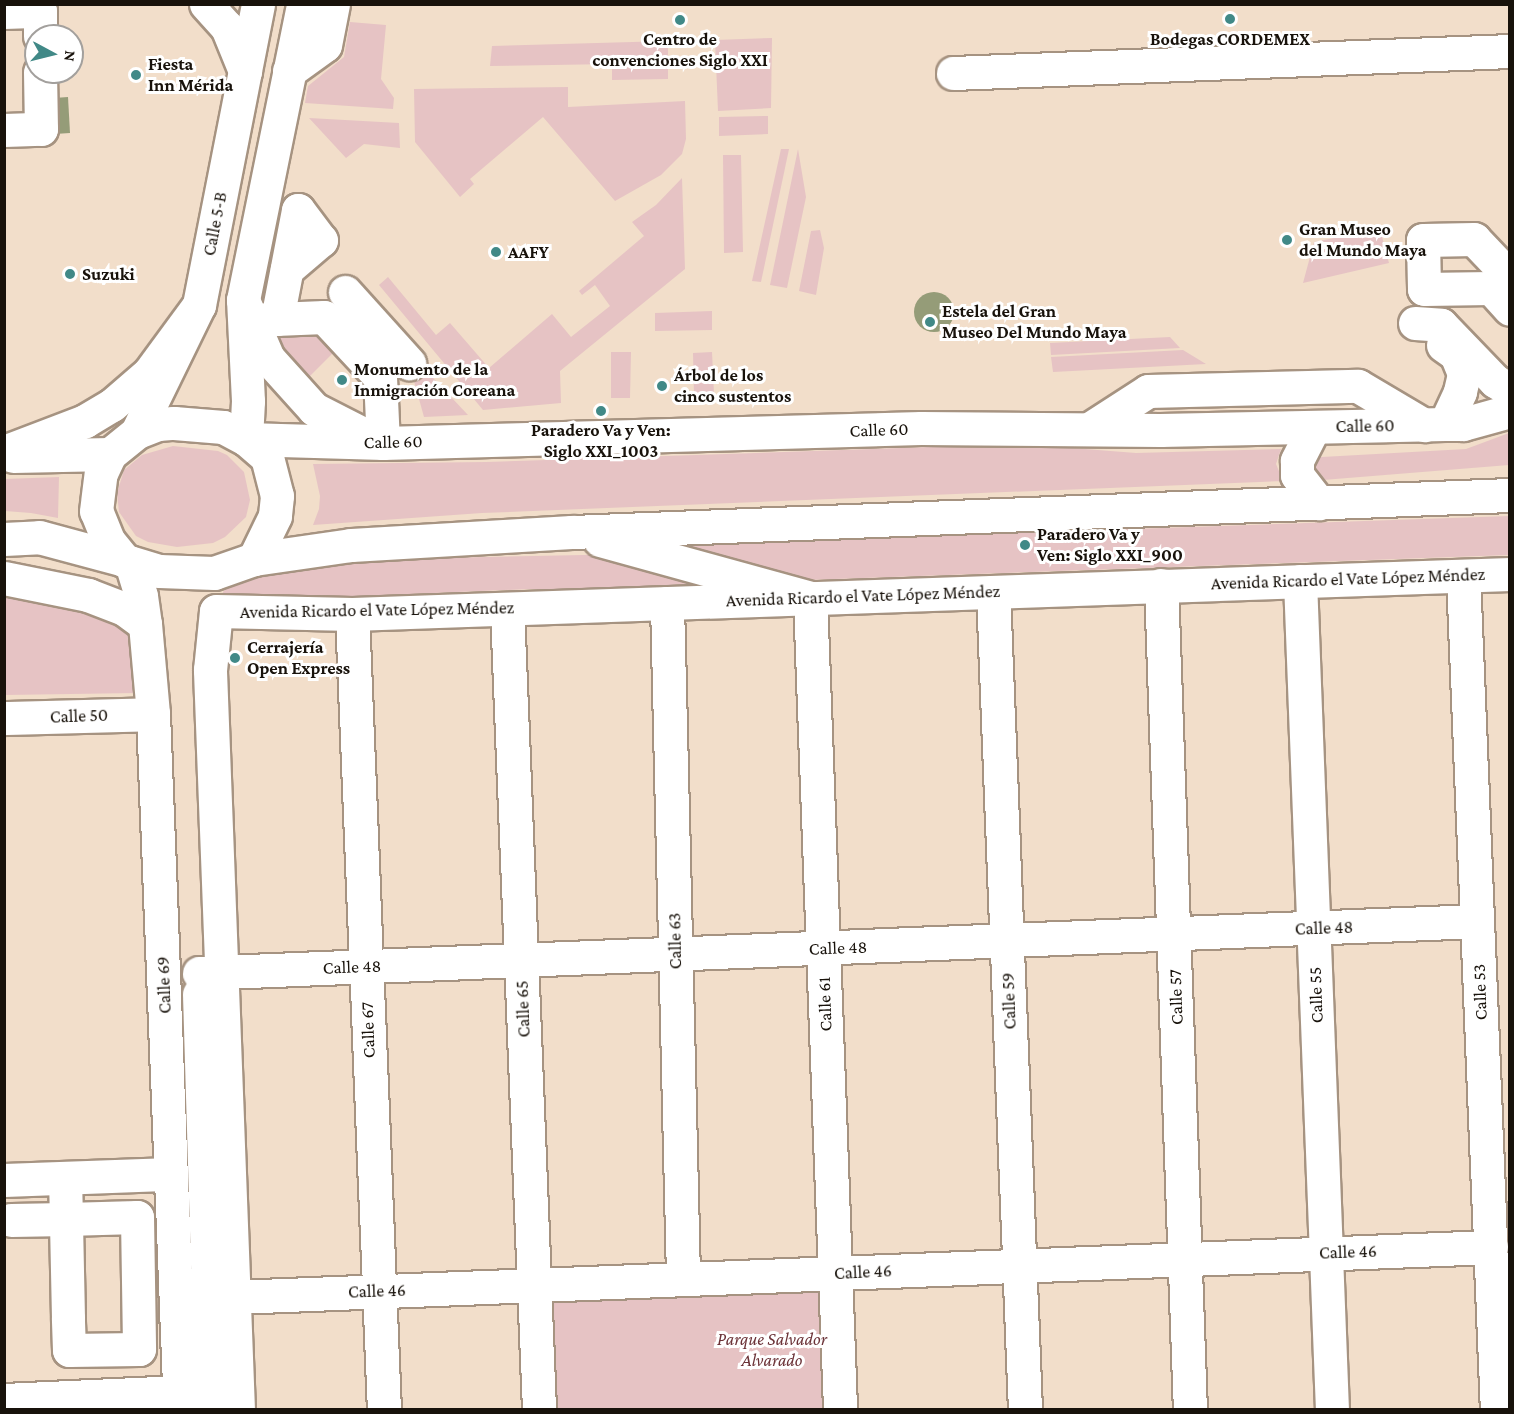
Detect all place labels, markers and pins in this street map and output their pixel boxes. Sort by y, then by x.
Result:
marker: Bodegas CORDEMEX [1223,12,1237,26]
marker: Centro de convenciones Siglo XXI [673,13,687,27]
place label: Bodegas CORDEMEX [1150,28,1310,50]
place label: Centro de convenciones Siglo XXI [592,29,768,72]
place label: Fiesta Inn Mérida [148,54,233,97]
marker: Fiesta Inn Mérida [129,68,143,82]
place label: Gran Museo del Mundo Maya [1299,219,1426,262]
marker: Gran Museo del Mundo Maya [1280,233,1294,247]
place label: AAFY [508,241,549,263]
marker: AAFY [489,245,503,259]
place label: Suzuki [82,263,135,285]
marker: Suzuki [63,267,77,281]
place label: Estela del Gran Museo Del Mundo Maya [942,301,1126,344]
marker: Estela del Gran Museo Del Mundo Maya [923,315,937,329]
place label: Monumento de la Inmigración Coreana [354,359,515,401]
place label: Árbol de los cinco sustentos [674,365,791,407]
marker: Monumento de la Inmigración Coreana [335,373,349,387]
marker: Árbol de los cinco sustentos [655,379,669,393]
marker: Paradero Va y Ven: Siglo XXI_1003 [594,404,608,418]
place label: Paradero Va y Ven: Siglo XXI_1003 [531,420,671,462]
place label: Paradero Va y Ven: Siglo XXI_900 [1037,524,1183,566]
marker: Paradero Va y Ven: Siglo XXI_900 [1018,538,1032,552]
place label: Cerrajería Open Express [247,637,350,680]
marker: Cerrajería Open Express [228,651,242,665]

